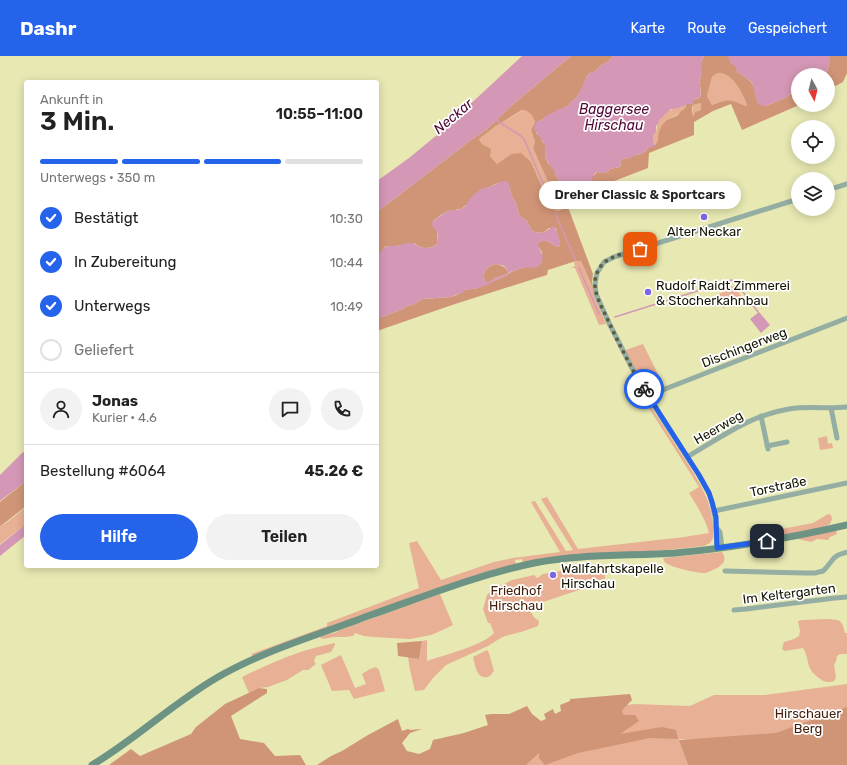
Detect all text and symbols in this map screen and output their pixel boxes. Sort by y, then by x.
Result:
text: Dashr [20,17,76,40]
text: Karte [630,20,665,37]
text: Route [687,20,726,37]
text: Gespeichert [748,20,827,37]
north arrow [791,68,835,112]
map controls [791,68,835,216]
text: Ankunft in [40,92,103,107]
water label: Neckar [430,95,477,138]
water label: Baggersee Hirschau [579,101,649,134]
text: 10:55–11:00 [276,105,363,123]
text: 3 Min. [40,106,115,137]
button: locate [791,120,835,164]
text: Unterwegs · 350 m [40,170,155,185]
button: layers [791,172,835,216]
callout: Dreher Classic & Sportcars [539,181,741,209]
text: Dreher Classic & Sportcars [555,187,725,202]
icon: check [40,207,62,229]
text: Bestätigt [74,209,138,227]
text: 10:30 [330,211,363,226]
marker: Alter Neckar [699,212,709,222]
place label: Alter Neckar [667,224,741,239]
pin [623,232,657,266]
icon: bag [629,238,651,260]
icon: check [40,251,62,273]
text: In Zubereitung [74,253,177,271]
text: 10:44 [330,255,363,270]
place label: Rudolf Raidt Zimmerei & Stocherkahnbau [656,278,790,308]
marker: Rudolf Raidt Zimmerei & Stocherkahnbau [643,287,653,297]
icon: check [40,295,62,317]
text: Unterwegs [74,297,150,315]
text: 10:49 [330,299,363,314]
street label: Dischingerweg [699,324,789,372]
text: Geliefert [74,341,134,359]
courier [624,369,664,409]
icon: bike [633,378,655,400]
button: person [40,388,82,430]
button: chat [269,388,311,430]
button: phone [321,388,363,430]
text: Jonas [92,392,138,410]
street label: Heerweg [691,407,746,448]
text: Kurier · 4.6 [92,410,157,425]
text: Bestellung #6064 [40,462,166,480]
text: 45.26 € [304,462,363,480]
street label: Torstraße [748,473,808,500]
button: Hilfe [40,514,198,560]
button: Teilen [206,514,363,560]
pin [750,524,784,558]
icon: home [756,530,778,552]
place label: Wallfahrtskapelle Hirschau [561,561,664,591]
marker: Wallfahrtskapelle Hirschau [548,570,558,580]
street label: Im Keltergarten [742,580,836,608]
park label: Friedhof Hirschau [489,583,543,613]
park label: Hirschauer Berg [775,706,841,737]

